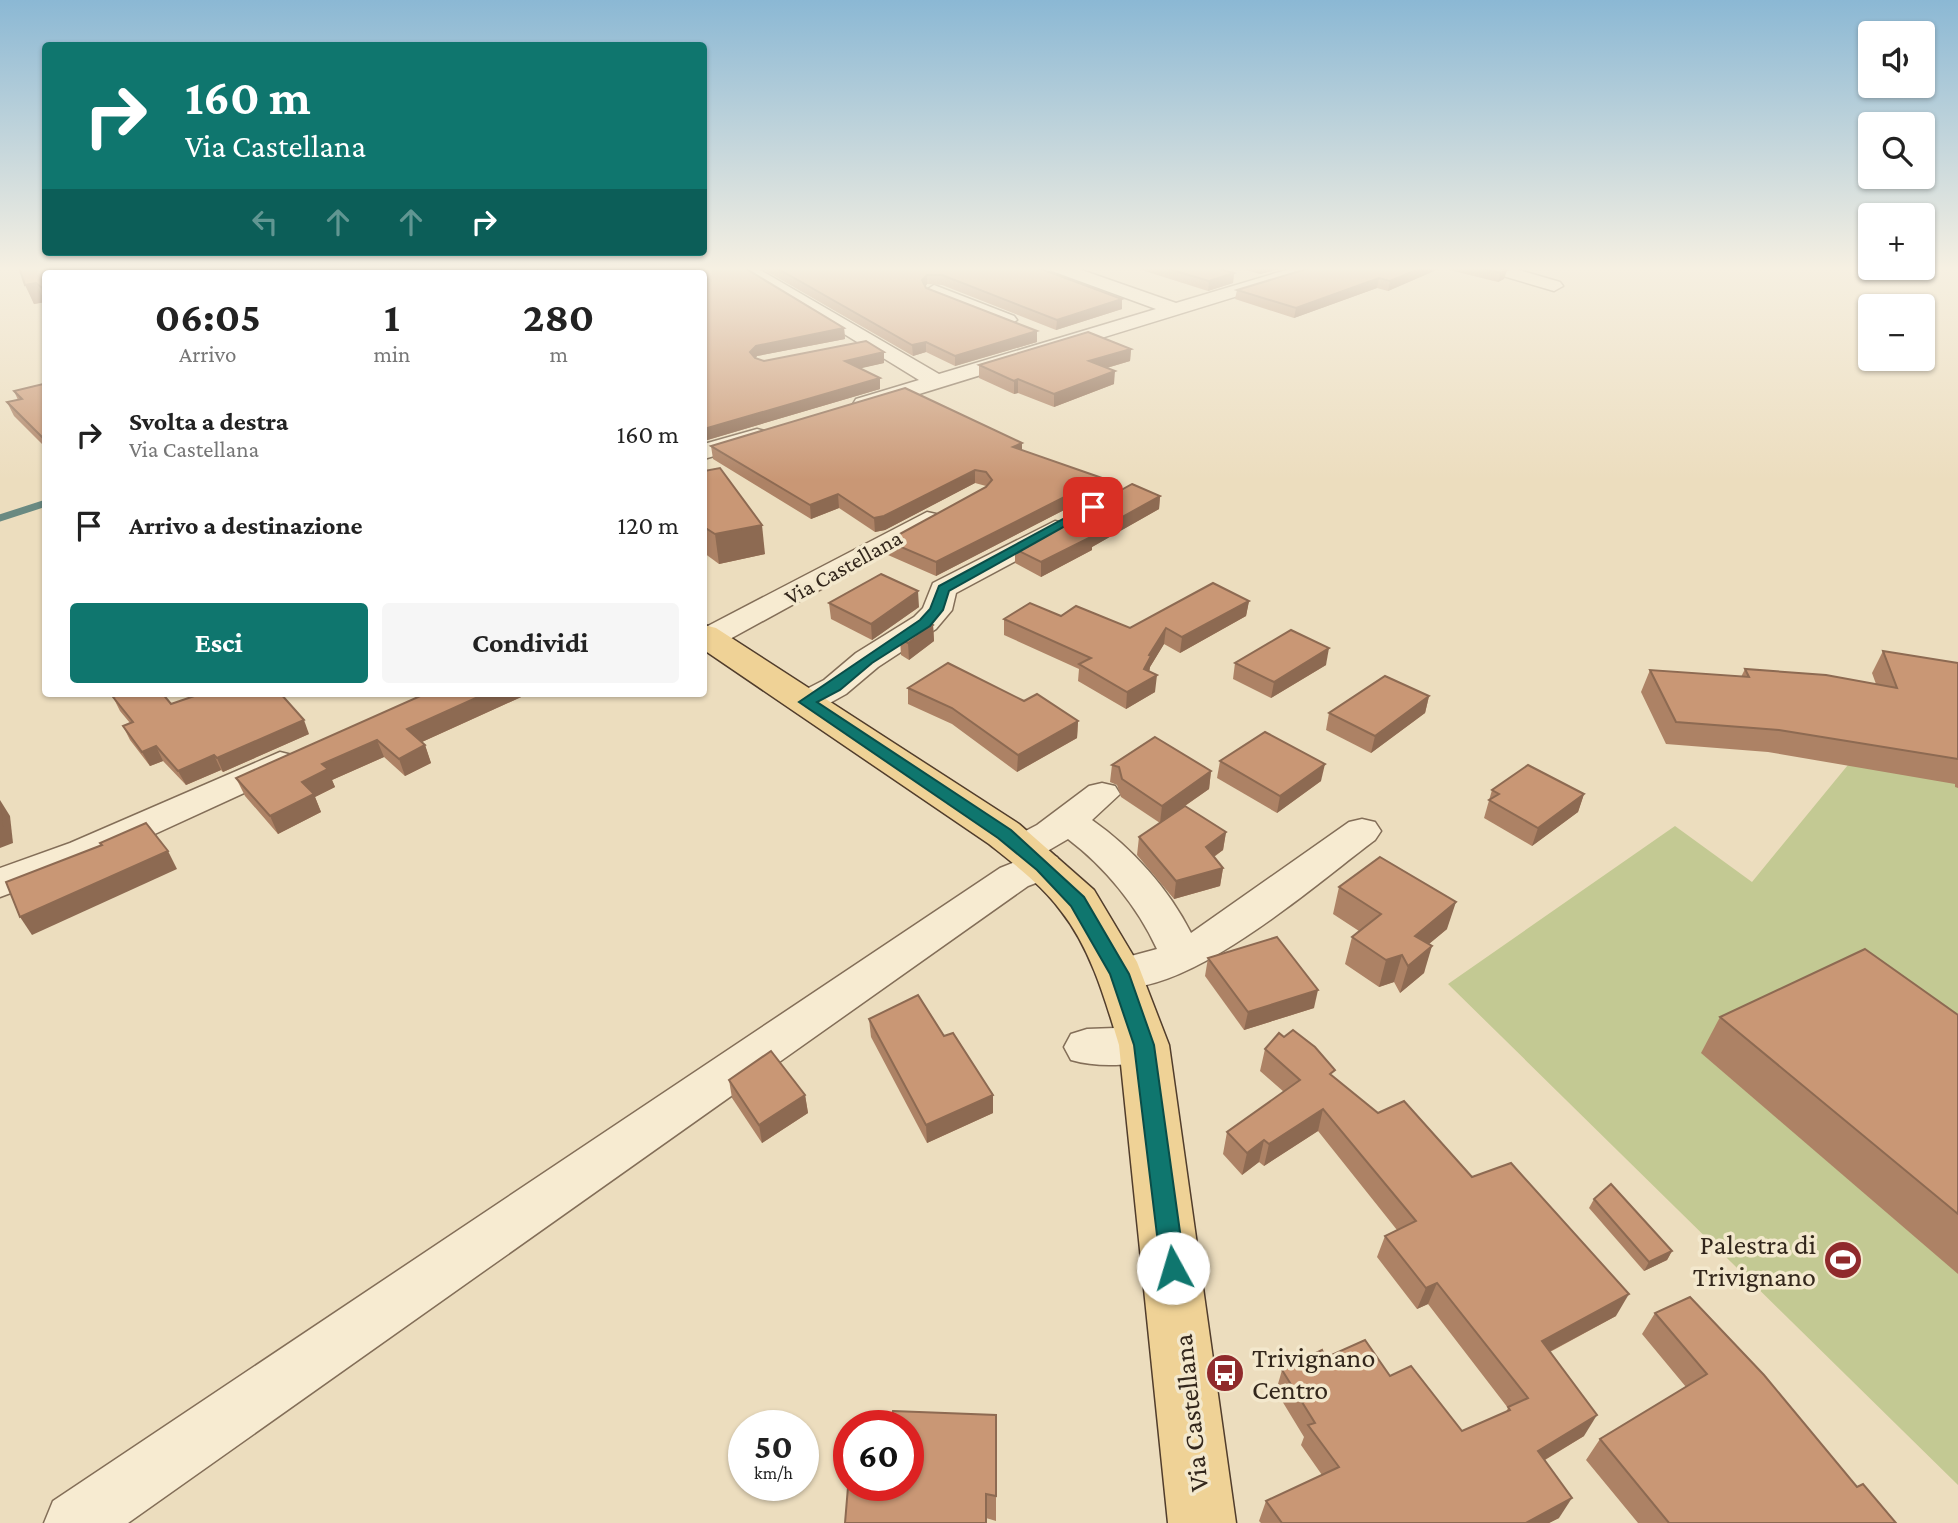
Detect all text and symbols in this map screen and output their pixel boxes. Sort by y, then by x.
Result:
map controls [1858,21,1935,371]
button: sound [1858,21,1935,98]
icon: right [70,70,161,161]
text: 160 m [185,70,311,125]
button: search [1858,112,1935,189]
text: Via Castellana [185,128,366,164]
icon: left [246,203,284,241]
icon: ahead [319,203,357,241]
icon: ahead [392,203,430,241]
icon: right [465,203,503,241]
button: + [1858,203,1935,280]
text: 06:05 [155,293,261,340]
text: 1 [384,293,400,340]
text: 280 [523,293,594,340]
button: − [1858,294,1935,371]
text: Arrivo [179,341,236,367]
text: min [373,341,410,367]
text: m [549,341,568,367]
text: Svolta a destra [129,407,288,436]
icon: right [70,416,108,454]
text: 160 m [617,420,679,449]
text: Via Castellana [129,436,259,462]
pin [1063,477,1123,537]
icon: arrive [1074,488,1112,526]
icon: arrive [70,507,108,545]
text: Arrivo a destinazione [129,511,363,540]
text: 120 m [618,511,679,540]
street label: Via Castellana [780,524,907,610]
button: Esci [70,603,368,683]
button: Condividi [382,603,679,683]
place label: Palestra di Trivignano [1693,1229,1816,1292]
position arrow [1136,1231,1210,1305]
sports icon: Palestra di Trivignano [1822,1239,1864,1281]
street label: Via Castellana [1167,1333,1214,1493]
place label: Trivignano Centro [1252,1342,1375,1405]
bus stop icon: Trivignano Centro [1204,1352,1246,1394]
speed limit sign: 60 [833,1410,924,1501]
text: 50 [754,1427,793,1466]
text: km/h [754,1463,793,1483]

